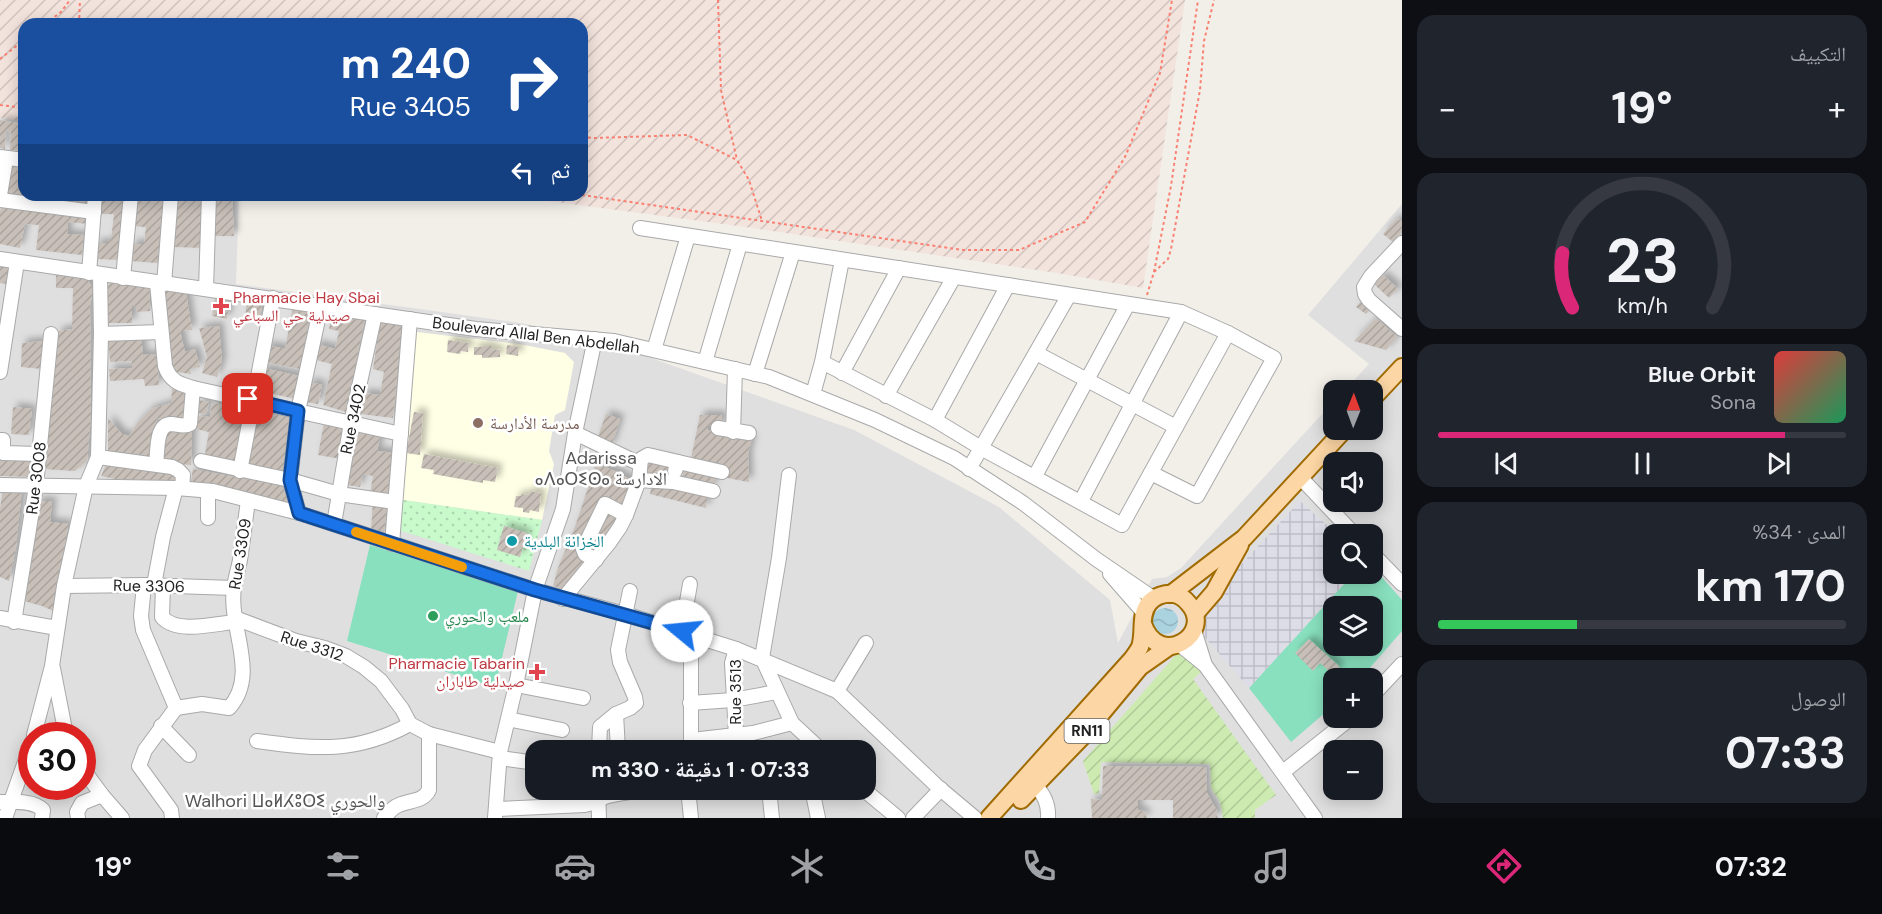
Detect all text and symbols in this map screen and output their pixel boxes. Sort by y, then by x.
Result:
text: 240 m [341,36,471,91]
text: التكييف [1790,41,1846,67]
icon: right [492,42,570,120]
text: 19° [1611,78,1673,137]
text: − [1438,87,1456,130]
text: + [1828,87,1846,130]
text: Rue 3405 [350,89,471,124]
icon: left [506,156,539,189]
text: ثم [551,156,570,185]
text: 23 [1605,220,1679,301]
place label: Pharmacie Hay Sbai صيدلية حي السباعي [233,287,380,328]
text: km/h [1617,292,1667,320]
marker: Pharmacie Hay Sbai صيدلية حي السباعي [214,299,228,313]
street label: Boulevard Allal Ben Abdellah [431,312,641,358]
text: Blue Orbit [1648,360,1756,389]
pin [222,373,273,424]
north arrow [1323,380,1383,440]
map controls [1323,380,1383,800]
icon: arrive [231,382,264,415]
street label: Rue 3402 [335,382,371,456]
text: Sona [1710,389,1756,415]
place label: مدرسة الأدارسة [490,413,580,434]
marker: مدرسة الأدارسة [471,416,485,430]
street label: Rue 3008 [21,440,51,516]
district label: Adarissa ⴰⴷⴰⵔⵉⵙⴰ الادارسة [535,446,667,491]
icon: previous [1490,447,1523,480]
icon: pause [1626,447,1659,480]
icon: next [1762,447,1795,480]
button: sound [1323,452,1383,512]
street label: Rue 3309 [224,517,256,591]
text: المدى · 34% [1753,519,1846,545]
button: search [1323,524,1383,584]
place label: الخزانة البلدية [524,531,604,552]
marker: الخزانة البلدية [505,534,519,548]
text: 170 km [1695,556,1846,615]
street label: Rue 3306 [113,575,185,597]
button: layers [1323,596,1383,656]
position arrow [650,599,714,663]
place label: ملعب والحوري [445,606,529,629]
marker: ملعب والحوري [426,609,440,623]
street label: Rue 3312 [278,626,346,666]
place label: Pharmacie Tabarin صيدلية طاباران [388,653,525,692]
street label: Rue 3513 [725,659,746,725]
marker: Pharmacie Tabarin صيدلية طاباران [530,665,544,679]
button: + [1323,668,1383,728]
text: الوصول [1791,686,1846,712]
road number: RN11 [1064,719,1110,743]
speed limit sign: 30 [18,722,96,800]
text: 07:33 [1725,723,1846,782]
button: − [1323,740,1383,800]
text: 07:33 · 1 دقيقة · 330 m [591,755,810,784]
district label: Walhori ⵡⴰⵍⵃⵓⵔⵉ والحوري [185,789,385,816]
icon: filters [322,845,364,887]
icon: car [554,845,596,887]
icon: climate [786,845,828,887]
icon: phone [1018,845,1060,887]
icon: music [1251,845,1293,887]
icon: directions [1483,845,1525,887]
text: 19° [95,849,132,884]
text: 07:32 [1715,849,1787,884]

